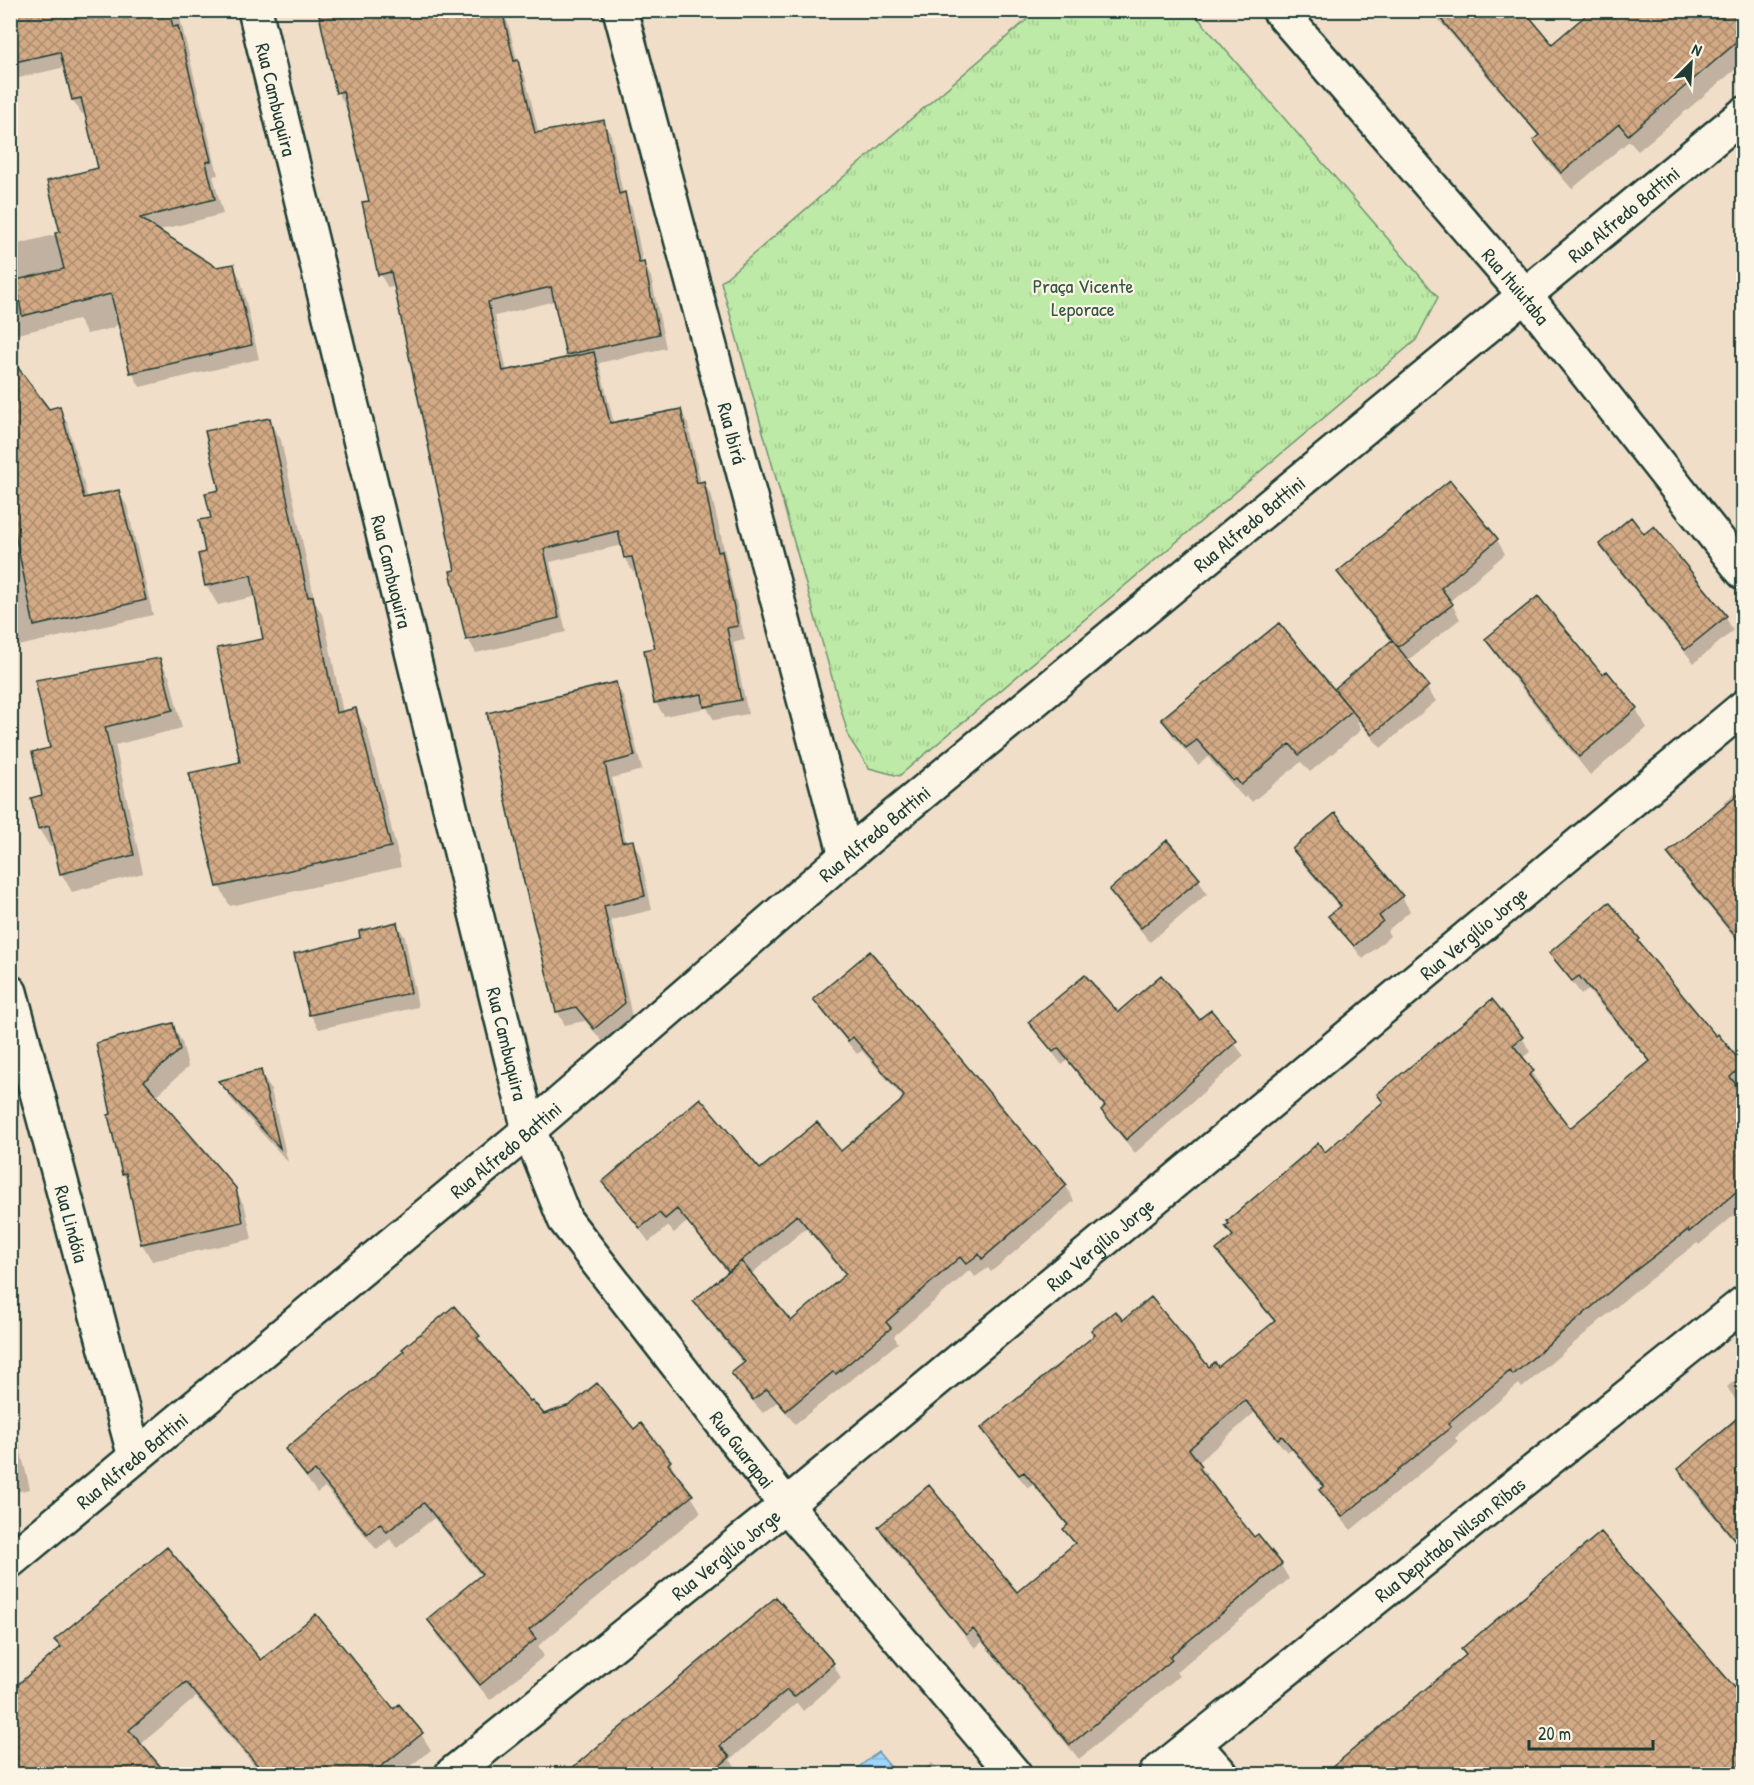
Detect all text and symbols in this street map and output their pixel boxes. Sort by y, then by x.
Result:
north arrow [1661,33,1721,93]
text: N [1689,38,1706,61]
street label: Rua Cambuquira [250,40,304,159]
street label: Rua Alfredo Battini [1562,159,1685,268]
street label: Rua Ituiutaba [1476,242,1557,330]
park label: Praça Vicente Leporace [1033,272,1133,322]
street label: Rua Ibirá [712,399,754,467]
street label: Rua Alfredo Battini [1187,469,1310,578]
street label: Rua Cambuquira [366,512,419,631]
street label: Rua Alfredo Battini [813,779,936,887]
street label: Rua Vergílio Jorge [1414,880,1533,985]
street label: Rua Cambuquira [481,984,535,1103]
street label: Rua Alfredo Battini [444,1095,567,1204]
street label: Rua Lindóia [49,1182,96,1265]
street label: Rua Vergílio Jorge [1040,1191,1159,1297]
street label: Rua Guarapai [704,1405,781,1494]
street label: Rua Alfredo Battini [70,1406,193,1514]
street label: Rua Deputado Nilson Ribas [1368,1470,1531,1608]
street label: Rua Vergílio Jorge [665,1502,785,1606]
scale bar [1529,1713,1654,1751]
text: 20 m [1538,1721,1571,1746]

